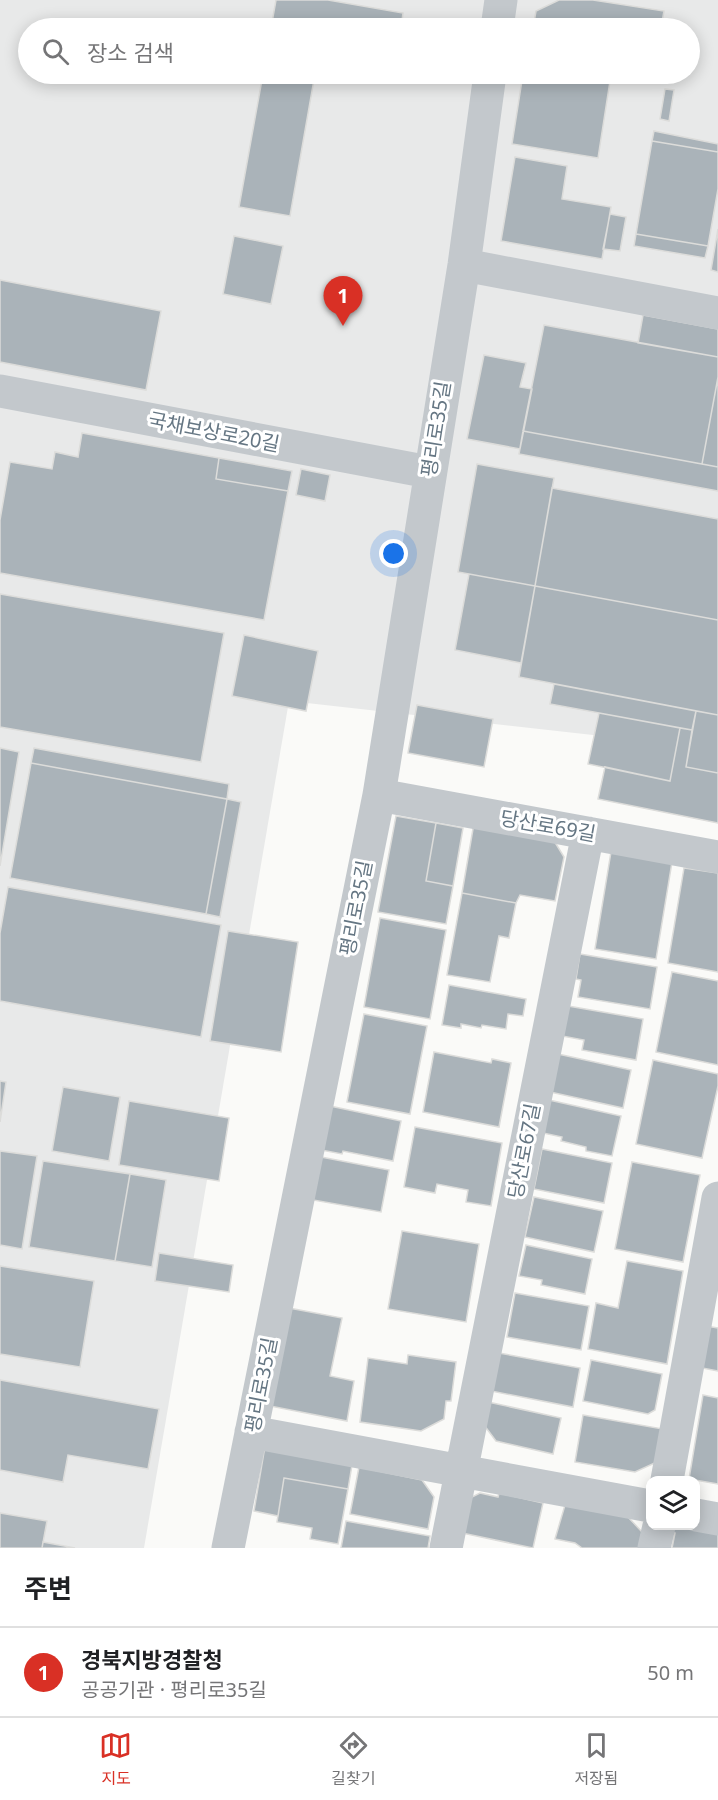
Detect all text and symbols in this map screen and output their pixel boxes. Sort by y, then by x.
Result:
search box [18,18,700,84]
icon: search [39,35,72,68]
text: 장소 검색 [87,37,174,67]
pin: 1 [324,276,362,326]
street label: 평리로35길 [415,379,456,479]
street label: 국채보상로20길 [146,406,282,457]
your location [379,539,408,568]
street label: 당산로69길 [498,804,598,847]
street label: 평리로35길 [333,858,378,958]
street label: 당산로67길 [501,1101,546,1201]
street label: 평리로35길 [238,1335,283,1435]
map controls [646,1476,700,1530]
button: layers [646,1476,700,1530]
text: 주변 [24,1570,72,1606]
text: 경북지방경찰청 [81,1644,223,1674]
text: 1 [38,1659,49,1686]
text: 50 m [647,1659,694,1686]
text: 공공기관 · 평리로35길 [81,1676,267,1703]
tab: 지도 [99,1729,132,1789]
tab: 길찾기 [331,1729,375,1789]
tab: 저장됨 [574,1729,619,1789]

